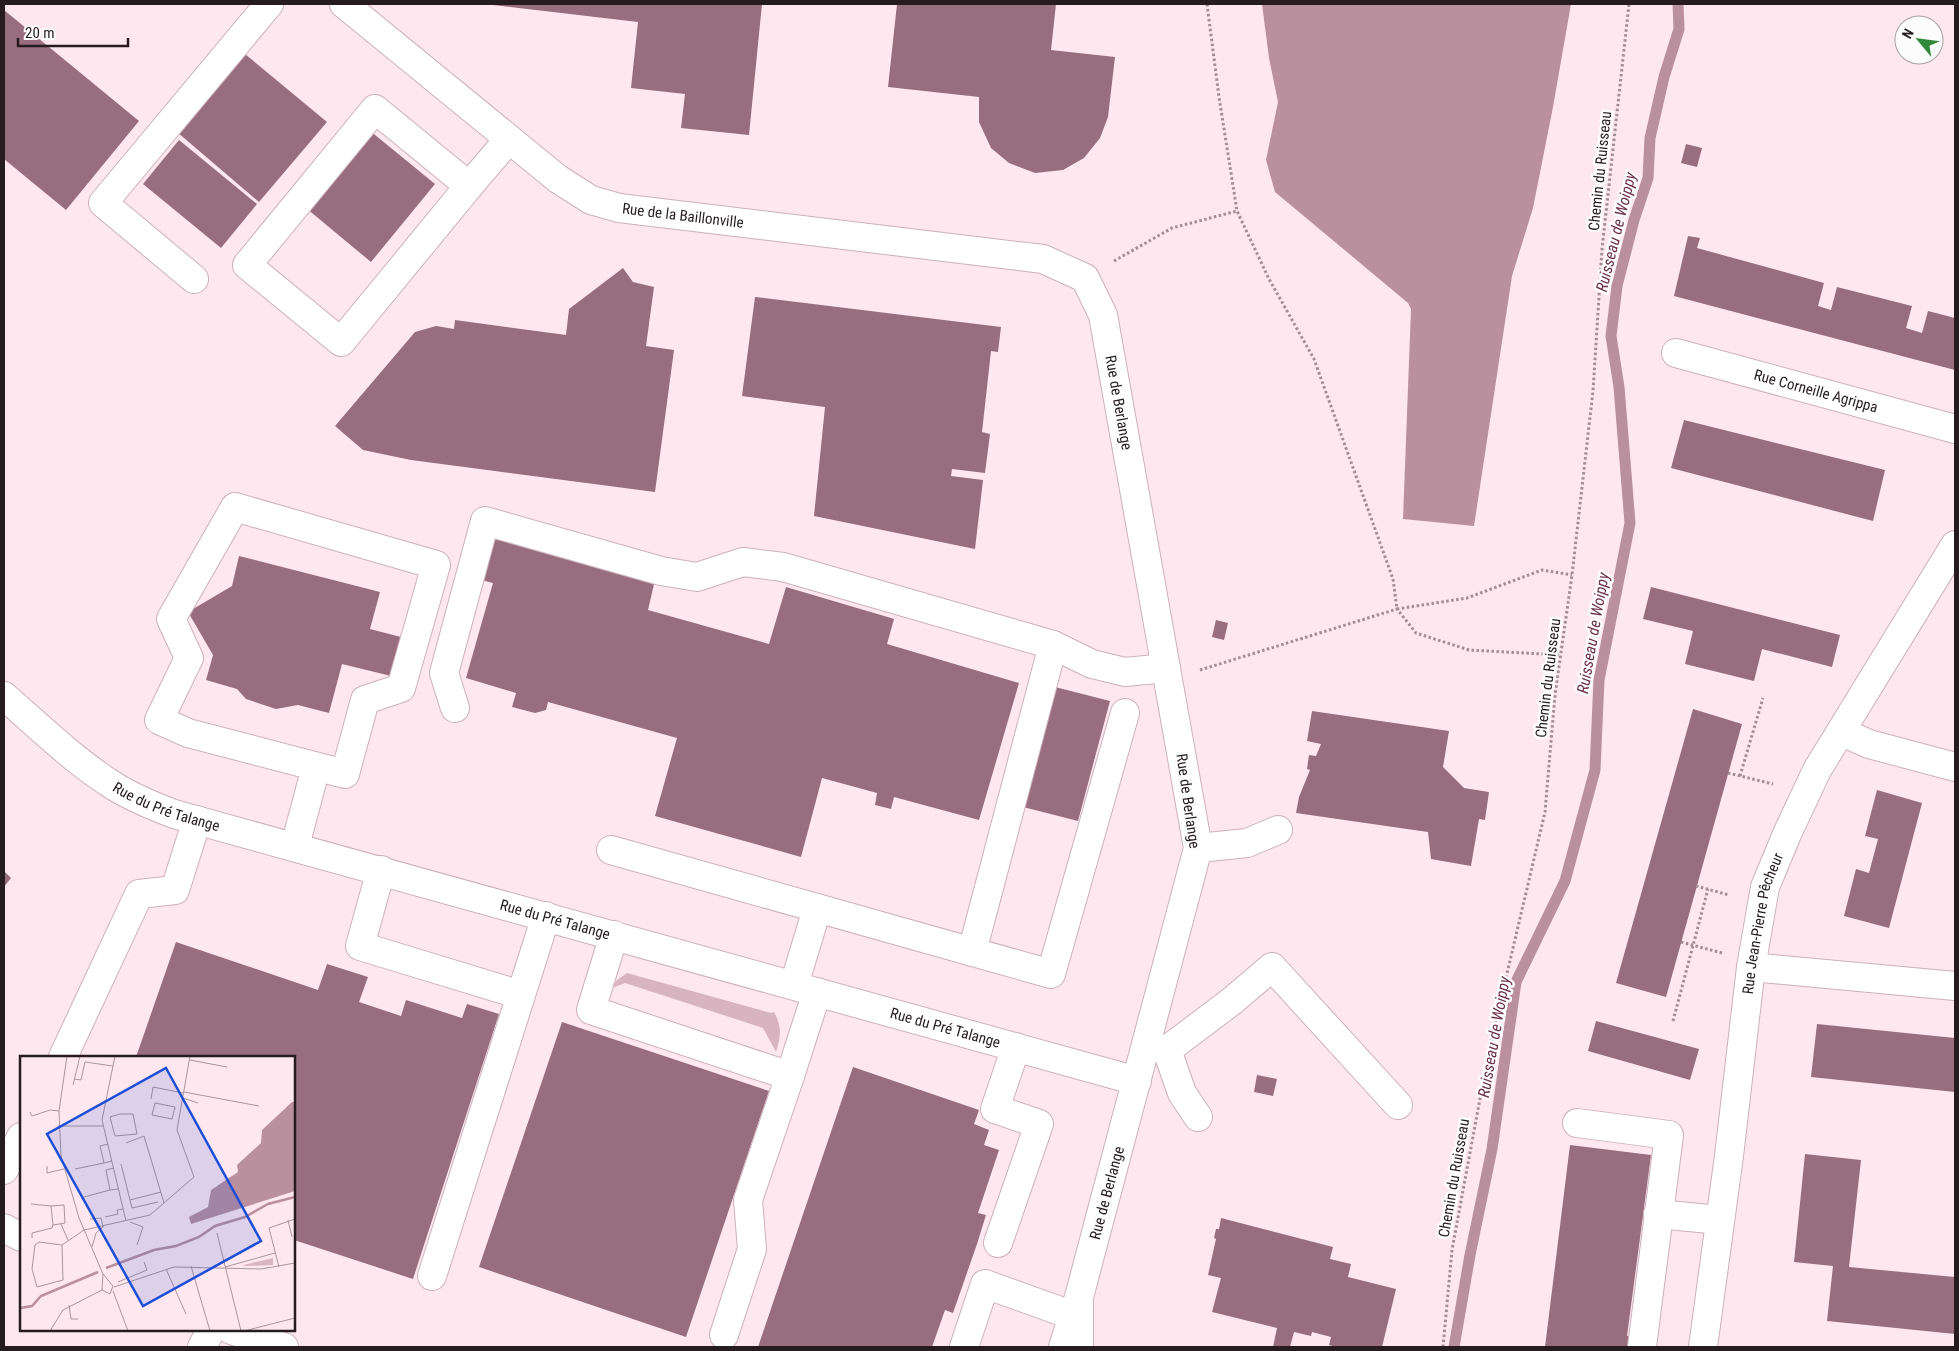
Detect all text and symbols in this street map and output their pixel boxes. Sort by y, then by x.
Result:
scale bar [18,15,128,47]
north arrow [1894,15,1944,65]
text: 20 m [25,24,55,42]
text: N [1899,26,1917,41]
street label: Chemin du Ruisseau [1585,110,1615,232]
water label: Ruisseau de Woippy [1592,170,1640,294]
street label: Rue de la Baillonville [621,199,745,232]
street label: Rue de Berlange [1101,354,1136,451]
street label: Rue Corneille Agrippa [1752,366,1880,417]
water label: Ruisseau de Woippy [1573,570,1613,695]
street label: Chemin du Ruisseau [1532,617,1564,739]
street label: Rue de Berlange [1172,752,1204,850]
street label: Rue du Pré Talange [109,778,222,835]
street label: Rue Jean-Pierre Pêcheur [1739,850,1787,995]
street label: Rue du Pré Talange [498,896,612,943]
water label: Ruisseau de Woippy [1474,974,1514,1099]
street label: Rue du Pré Talange [888,1004,1002,1052]
inset map [20,1056,295,1331]
street label: Chemin du Ruisseau [1435,1117,1473,1239]
street label: Rue de Berlange [1086,1144,1128,1242]

